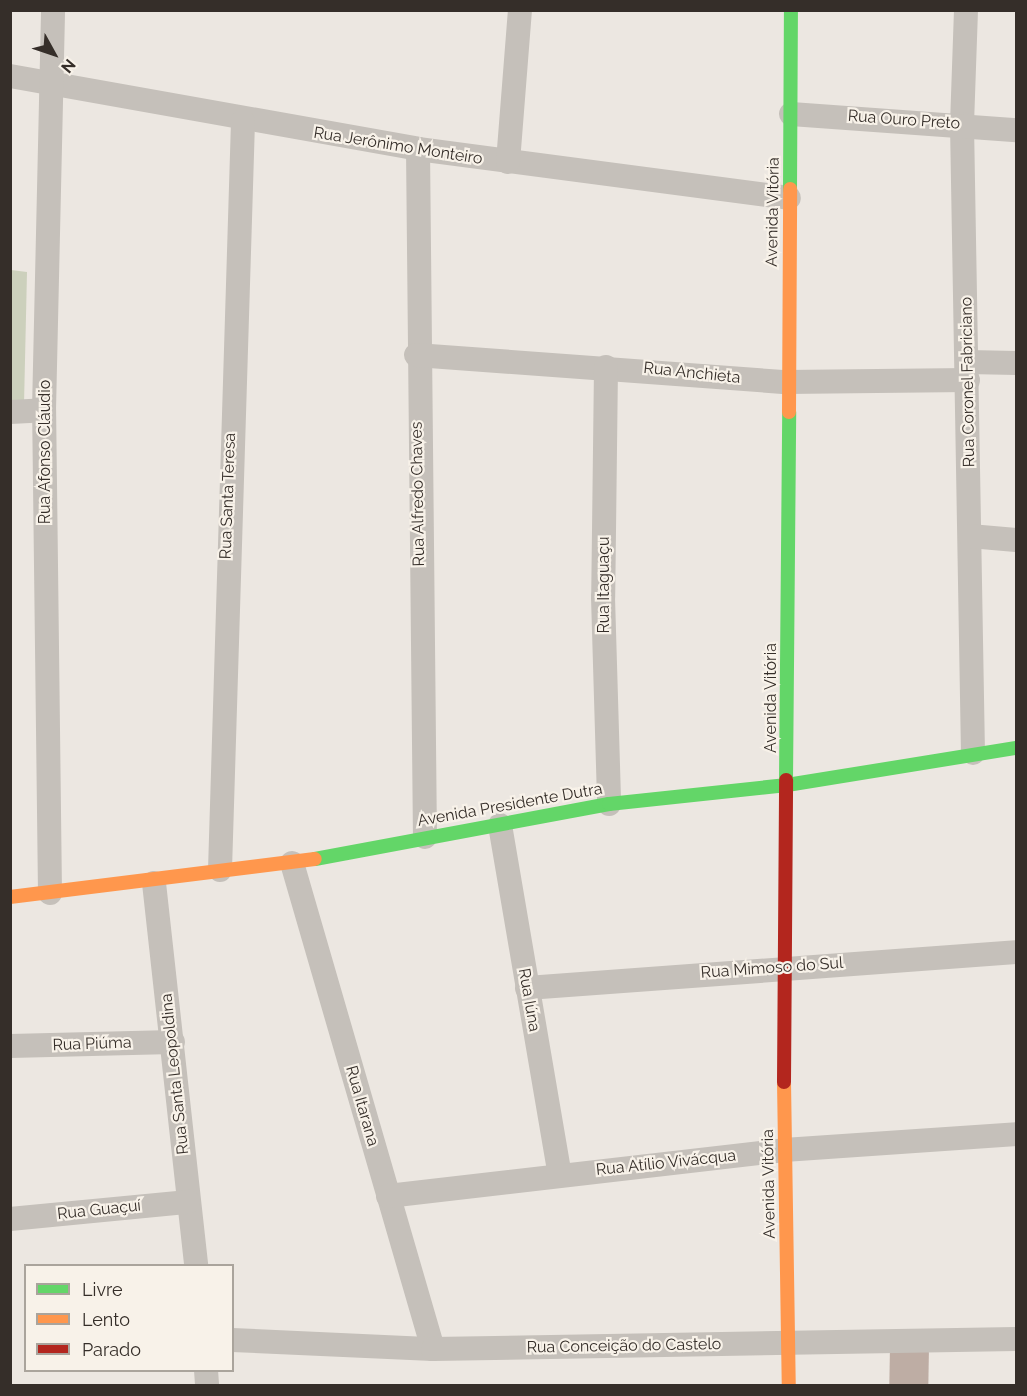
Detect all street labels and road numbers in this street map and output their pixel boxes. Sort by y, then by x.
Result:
street label: Rua Ouro Preto [847,107,961,133]
street label: Rua Jerônimo Monteiro [312,123,484,169]
street label: Avenida Vitória [762,157,784,267]
street label: Rua Coronel Fabriciano [957,296,979,468]
street label: Rua Anchieta [642,358,742,388]
street label: Rua Afonso Cláudio [35,380,55,524]
street label: Rua Alfredo Chaves [407,421,429,567]
street label: Rua Santa Teresa [216,432,240,560]
street label: Rua Itaguaçu [594,537,614,633]
street label: Avenida Vitória [761,643,781,753]
street label: Avenida Presidente Dutra [416,779,604,831]
street label: Rua Mimoso do Sul [700,953,844,983]
street label: Rua Iúna [514,967,544,1033]
street label: Rua Santa Leopoldina [157,993,193,1155]
street label: Rua Piúma [52,1033,132,1055]
street label: Rua Itarana [341,1063,383,1149]
street label: Avenida Vitória [758,1129,780,1239]
street label: Rua Atílio Vivácqua [595,1146,737,1180]
street label: Rua Guaçuí [56,1196,142,1224]
street label: Rua Conceição do Castelo [527,1335,721,1357]

